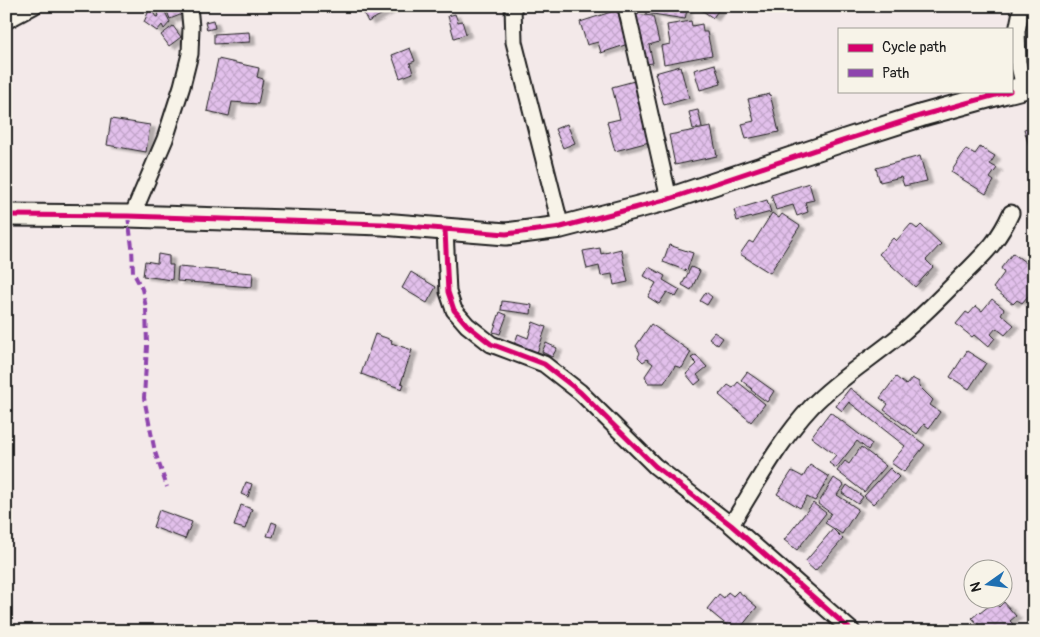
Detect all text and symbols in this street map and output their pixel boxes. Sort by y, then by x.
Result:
legend [838,28,1012,92]
text: Cycle path [882,38,946,57]
text: Path [882,64,909,83]
north arrow [962,560,1012,610]
text: N [966,580,985,594]

